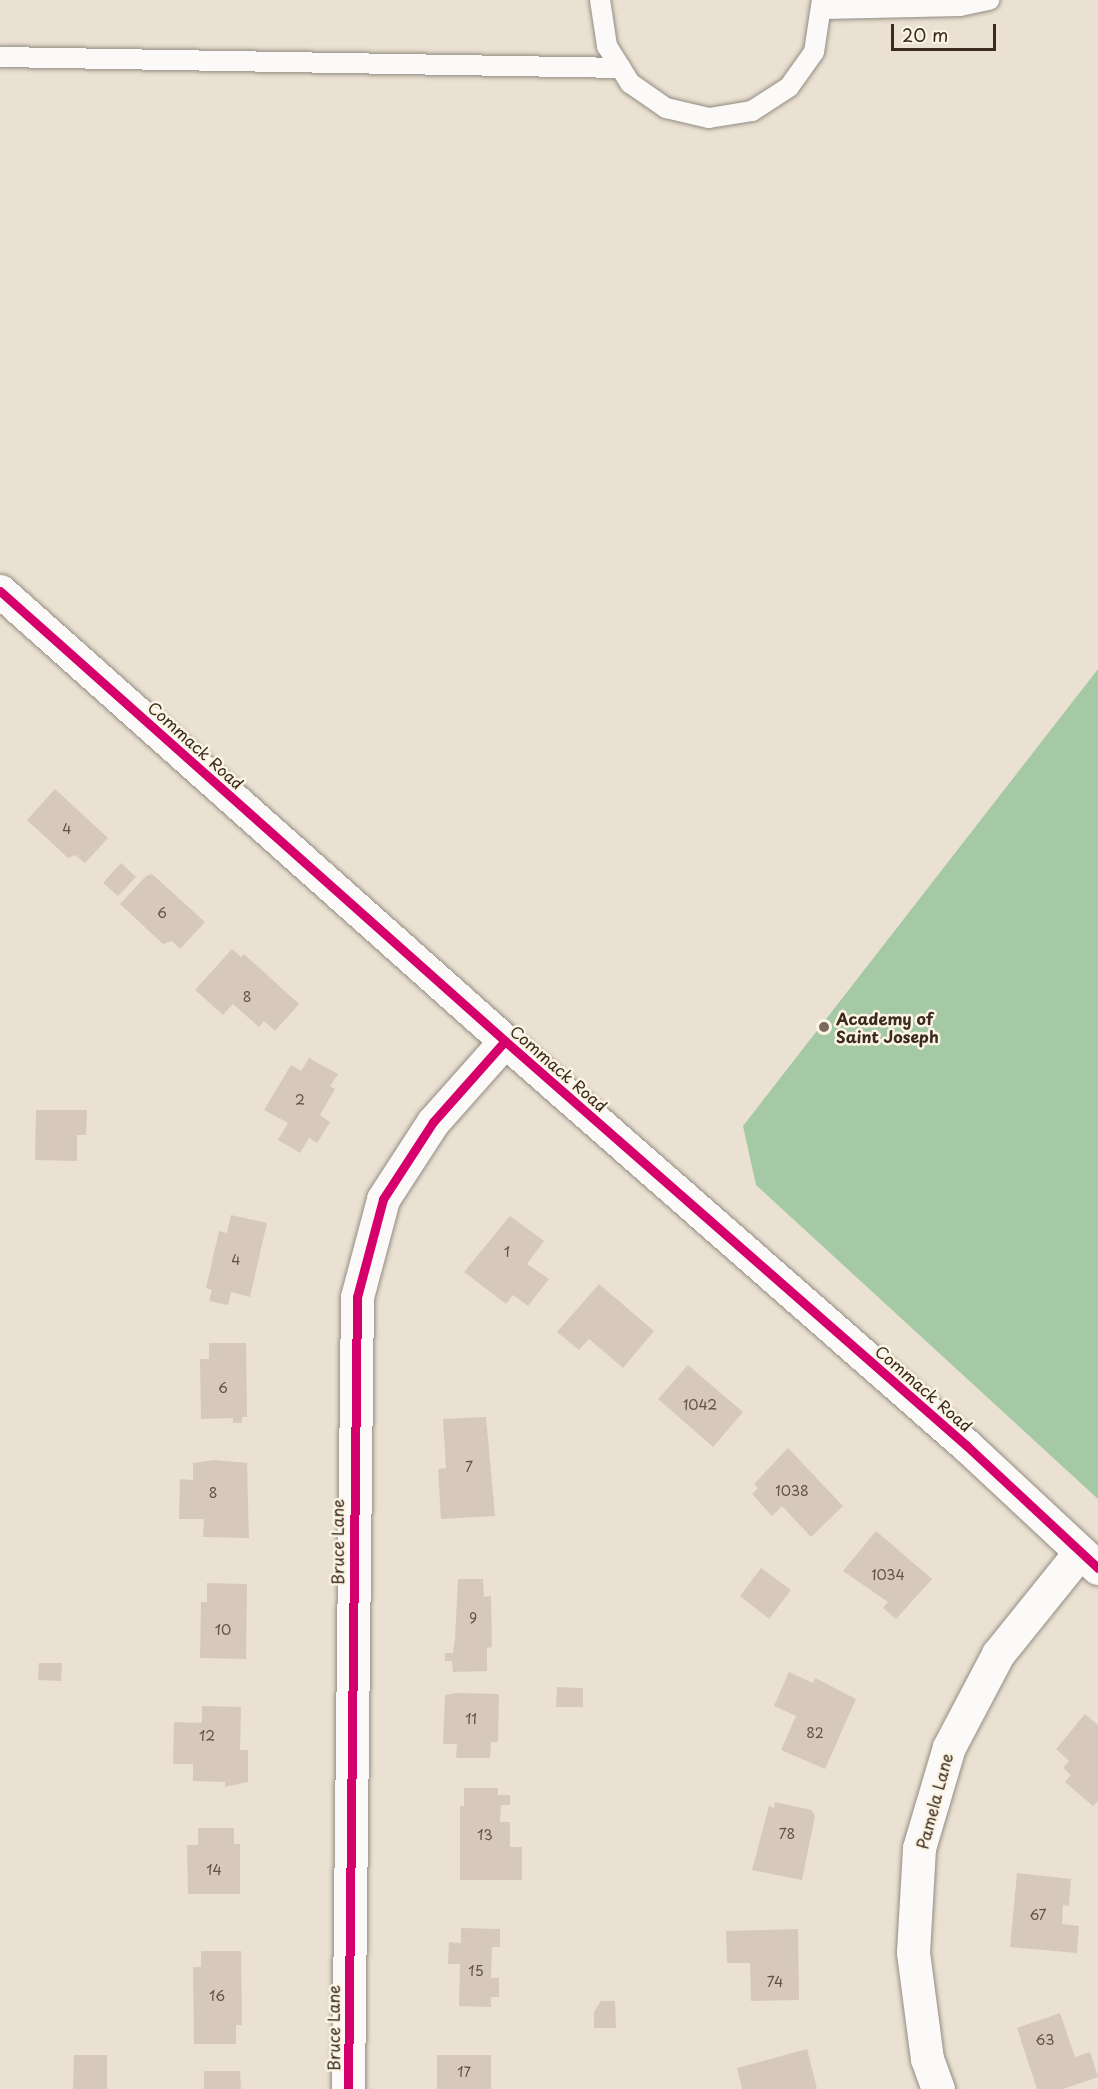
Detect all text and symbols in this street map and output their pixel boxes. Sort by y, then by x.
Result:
scale bar [894,12,999,50]
text: 20 m [902,21,948,48]
street label: Commack Road [144,697,248,793]
house number: 4 [62,821,72,837]
house number: 6 [157,905,167,921]
house number: 8 [243,989,251,1005]
place label: Academy of Saint Joseph [836,1008,940,1046]
marker: Academy of Saint Joseph [817,1020,831,1034]
street label: Commack Road [507,1021,611,1115]
house number: 2 [295,1092,305,1108]
house number: 1 [504,1244,510,1260]
house number: 4 [231,1252,241,1268]
street label: Commack Road [872,1341,976,1435]
house number: 6 [218,1380,228,1396]
house number: 1042 [683,1397,717,1413]
house number: 7 [465,1459,473,1475]
house number: 1038 [775,1483,809,1499]
house number: 8 [209,1485,217,1501]
street label: Bruce Lane [327,1498,347,1586]
house number: 1034 [871,1567,905,1583]
house number: 9 [469,1610,477,1626]
house number: 10 [215,1622,231,1638]
house number: 11 [465,1711,477,1727]
house number: 82 [806,1725,824,1741]
house number: 12 [199,1728,215,1744]
street label: Pamela Lane [912,1751,956,1851]
house number: 78 [779,1826,795,1842]
house number: 13 [477,1827,493,1843]
house number: 14 [206,1862,222,1878]
house number: 67 [1029,1907,1047,1923]
house number: 15 [468,1963,484,1979]
house number: 74 [767,1974,783,1990]
street label: Bruce Lane [323,1984,343,2072]
house number: 16 [209,1988,225,2004]
house number: 63 [1036,2032,1054,2048]
house number: 17 [457,2064,471,2080]

